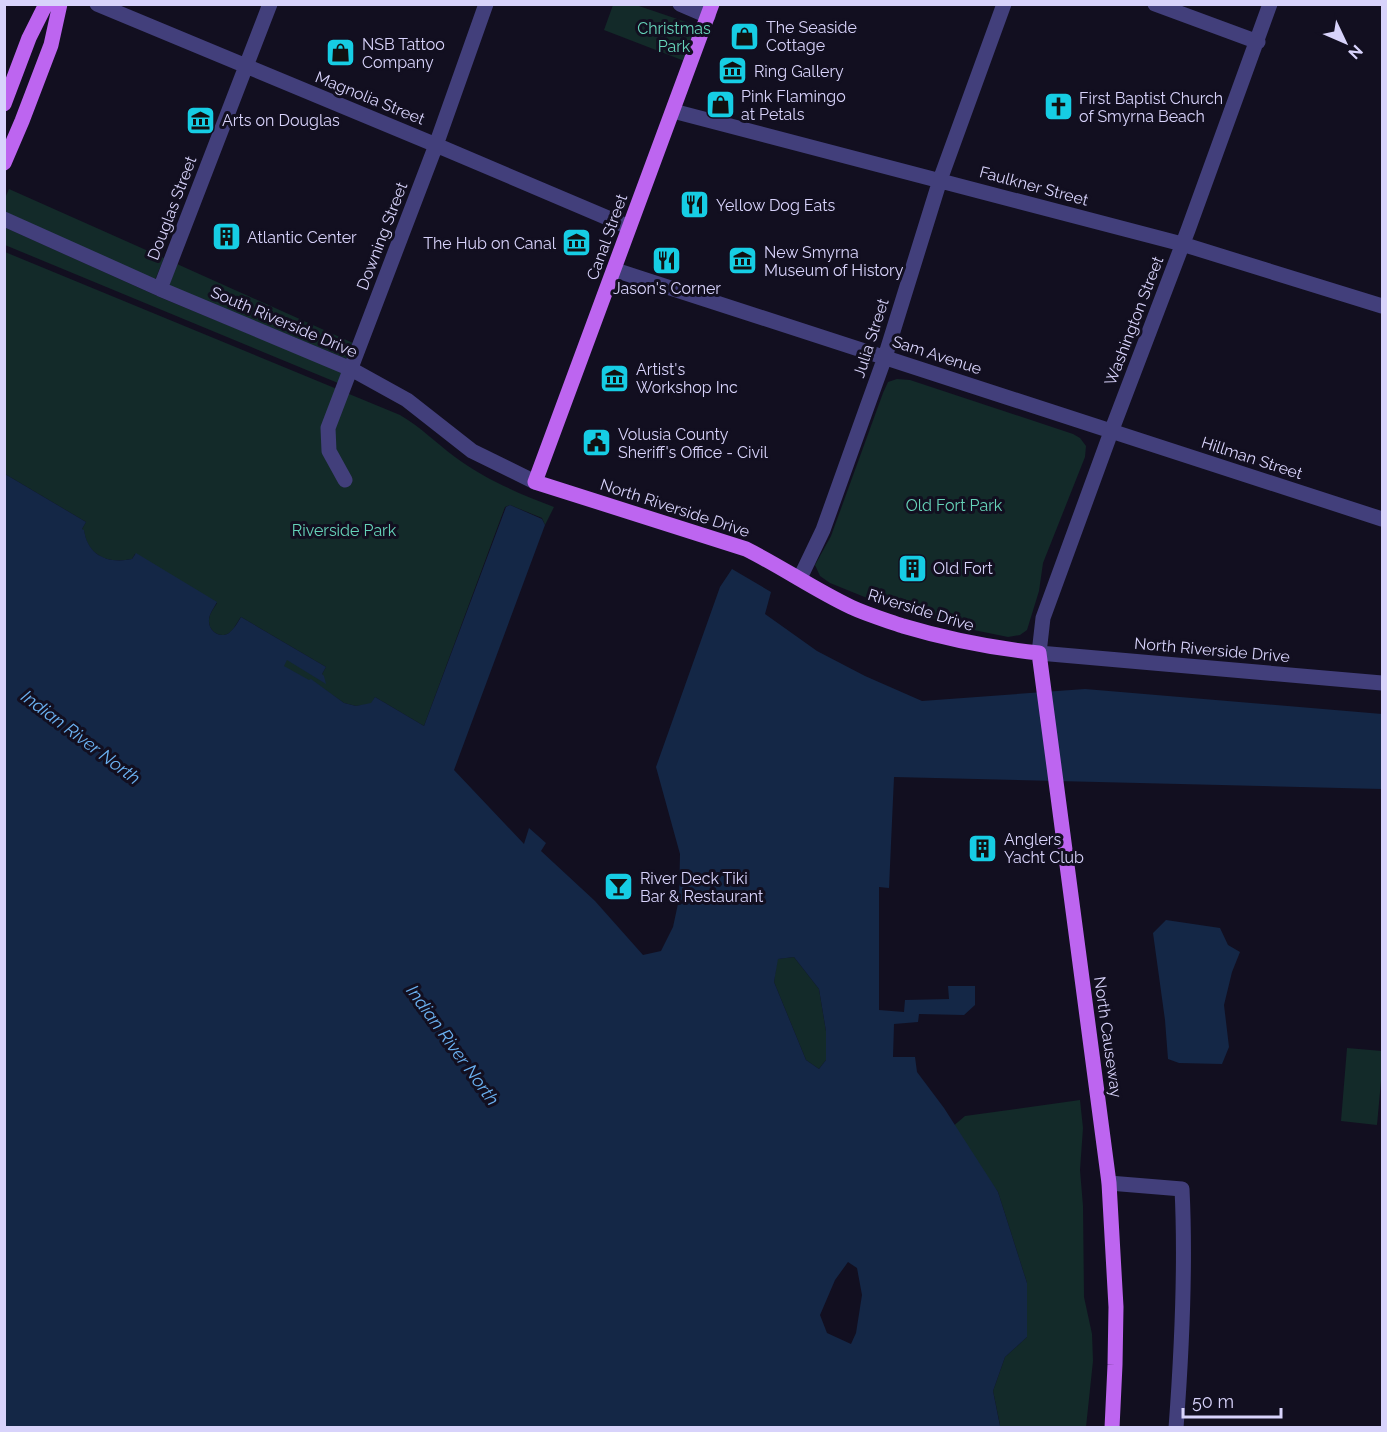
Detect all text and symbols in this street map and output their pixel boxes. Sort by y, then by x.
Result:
north arrow [1315,12,1375,72]
place label: The Seaside Cottage [766,18,857,55]
park label: Christmas Park [637,19,711,56]
shop icon: The Seaside Cottage [729,20,761,52]
place label: NSB Tattoo Company [362,35,445,72]
shop icon: NSB Tattoo Company [325,37,357,69]
text: N [1344,41,1367,63]
museum icon: Ring Gallery [717,55,749,87]
place label: Ring Gallery [754,62,844,81]
street label: Magnolia Street [312,67,428,129]
place label: Pink Flamingo at Petals [741,87,846,124]
shop icon: Pink Flamingo at Petals [704,89,736,121]
place label: First Baptist Church of Smyrna Beach [1079,89,1223,126]
church icon: First Baptist Church of Smyrna Beach [1042,91,1074,123]
museum icon: Arts on Douglas [185,104,217,136]
place label: Arts on Douglas [222,111,340,130]
street label: Douglas Street [143,153,201,263]
street label: Faulkner Street [978,162,1091,210]
street label: Downing Street [353,179,412,293]
restaurant icon: Yellow Dog Eats [679,189,711,221]
street label: Canal Street [583,191,632,283]
place label: Yellow Dog Eats [716,196,836,215]
building icon: Atlantic Center [210,221,242,253]
museum icon: The Hub on Canal [561,227,593,259]
place label: Atlantic Center [247,228,357,247]
place label: The Hub on Canal [423,234,557,253]
place label: New Smyrna Museum of History [764,243,904,280]
restaurant icon: Jason's Corner [651,244,683,276]
museum icon: New Smyrna Museum of History [727,245,759,277]
street label: Washington Street [1101,253,1168,388]
place label: Jason's Corner [613,279,721,298]
street label: South Riverside Drive [208,282,360,362]
street label: Julia Street [849,295,893,380]
street label: Sam Avenue [890,332,984,378]
place label: Artist's Workshop Inc [636,360,738,397]
museum icon: Artist's Workshop Inc [599,362,631,394]
place label: Volusia County Sheriff's Office - Civil [618,425,768,462]
public building icon: Volusia County Sheriff's Office - Civil [581,427,613,459]
street label: Hillman Street [1199,433,1306,483]
street label: North Riverside Drive [598,475,752,541]
park label: Old Fort Park [906,496,1003,515]
park label: Riverside Park [292,521,397,540]
building icon: Old Fort [896,552,928,584]
place label: Old Fort [933,559,993,578]
street label: Riverside Drive [866,585,976,635]
street label: North Riverside Drive [1133,634,1291,666]
water label: Indian River North [17,685,145,789]
place label: Anglers Yacht Club [1004,830,1084,867]
building icon: Anglers Yacht Club [967,832,999,864]
place label: River Deck Tiki Bar & Restaurant [640,869,764,906]
bar icon: River Deck Tiki Bar & Restaurant [603,871,635,903]
street label: North Causeway [1090,975,1126,1099]
water label: Indian River North [402,981,504,1109]
scale bar [1183,1381,1280,1419]
text: 50 m [1192,1391,1234,1412]

